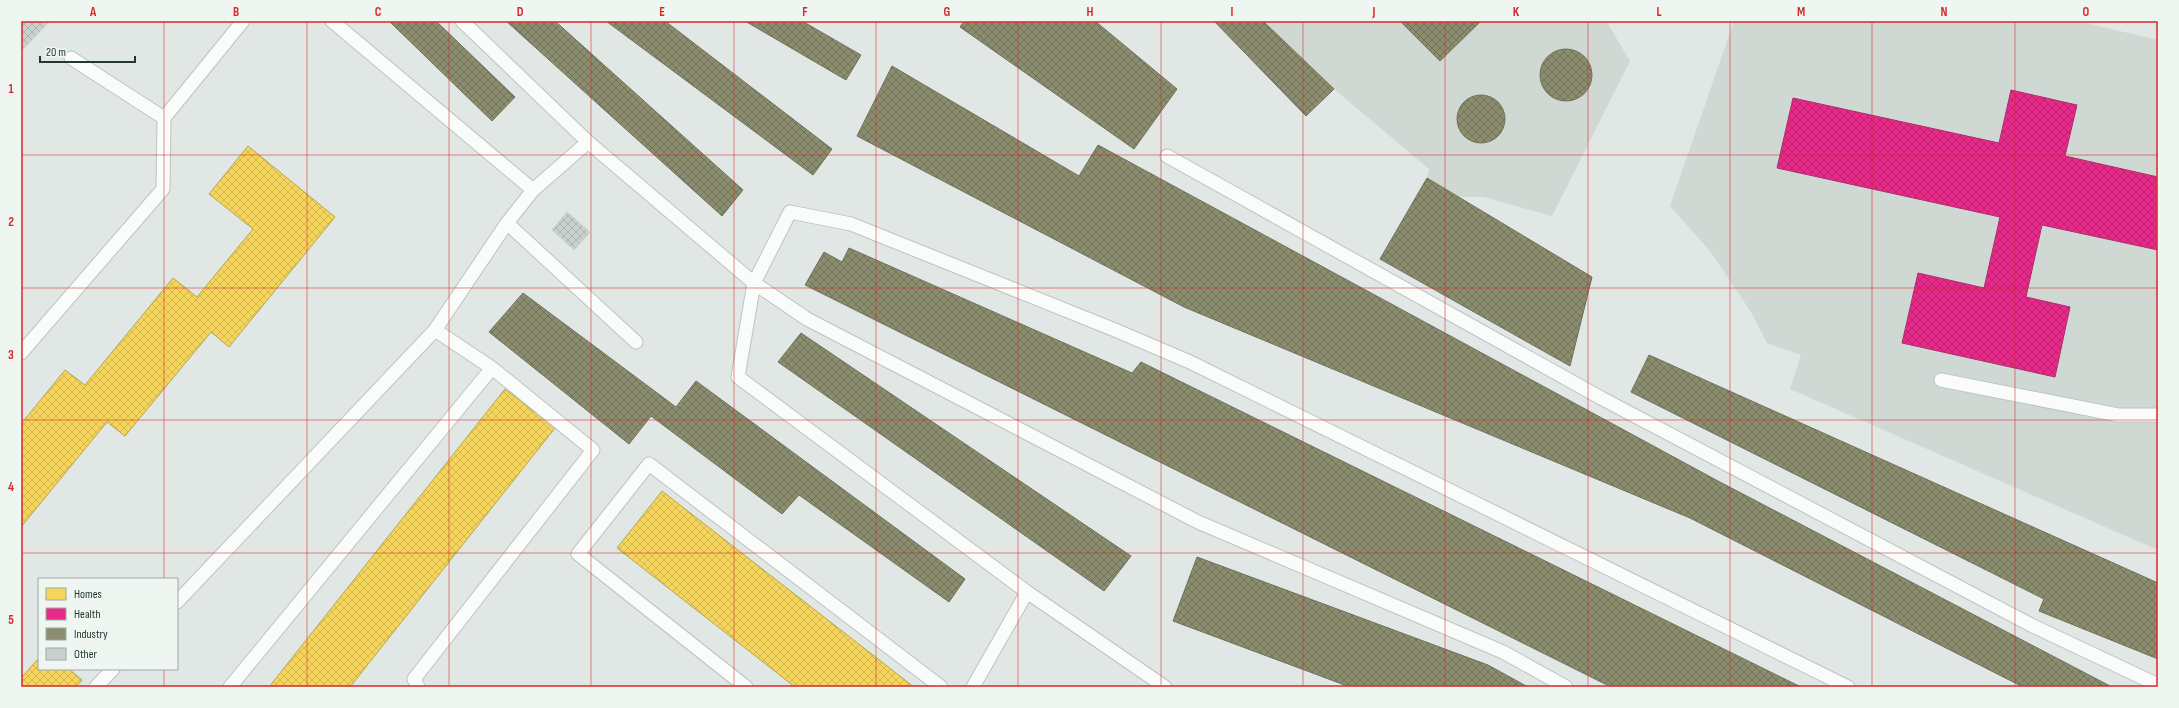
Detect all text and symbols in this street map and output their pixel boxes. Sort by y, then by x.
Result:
text: A [89,4,97,20]
text: B [233,4,239,20]
text: C [375,4,382,20]
text: D [517,4,524,20]
text: E [659,4,665,20]
text: F [802,4,808,20]
text: G [944,4,951,20]
text: H [1087,4,1094,20]
text: I [1231,4,1234,20]
text: J [1372,4,1376,20]
text: K [1513,4,1520,20]
text: L [1656,4,1662,20]
text: M [1797,4,1805,20]
text: N [1941,4,1948,20]
text: O [2083,4,2090,20]
scale bar [40,38,135,64]
text: 20 m [46,45,66,60]
text: 1 [8,81,14,97]
text: 2 [8,214,14,230]
text: 3 [8,347,14,363]
text: 4 [8,479,14,495]
legend [38,578,178,670]
text: Homes [74,587,102,602]
text: Health [74,607,101,622]
text: 5 [8,612,14,628]
text: Industry [74,627,108,642]
text: Other [74,647,98,662]

